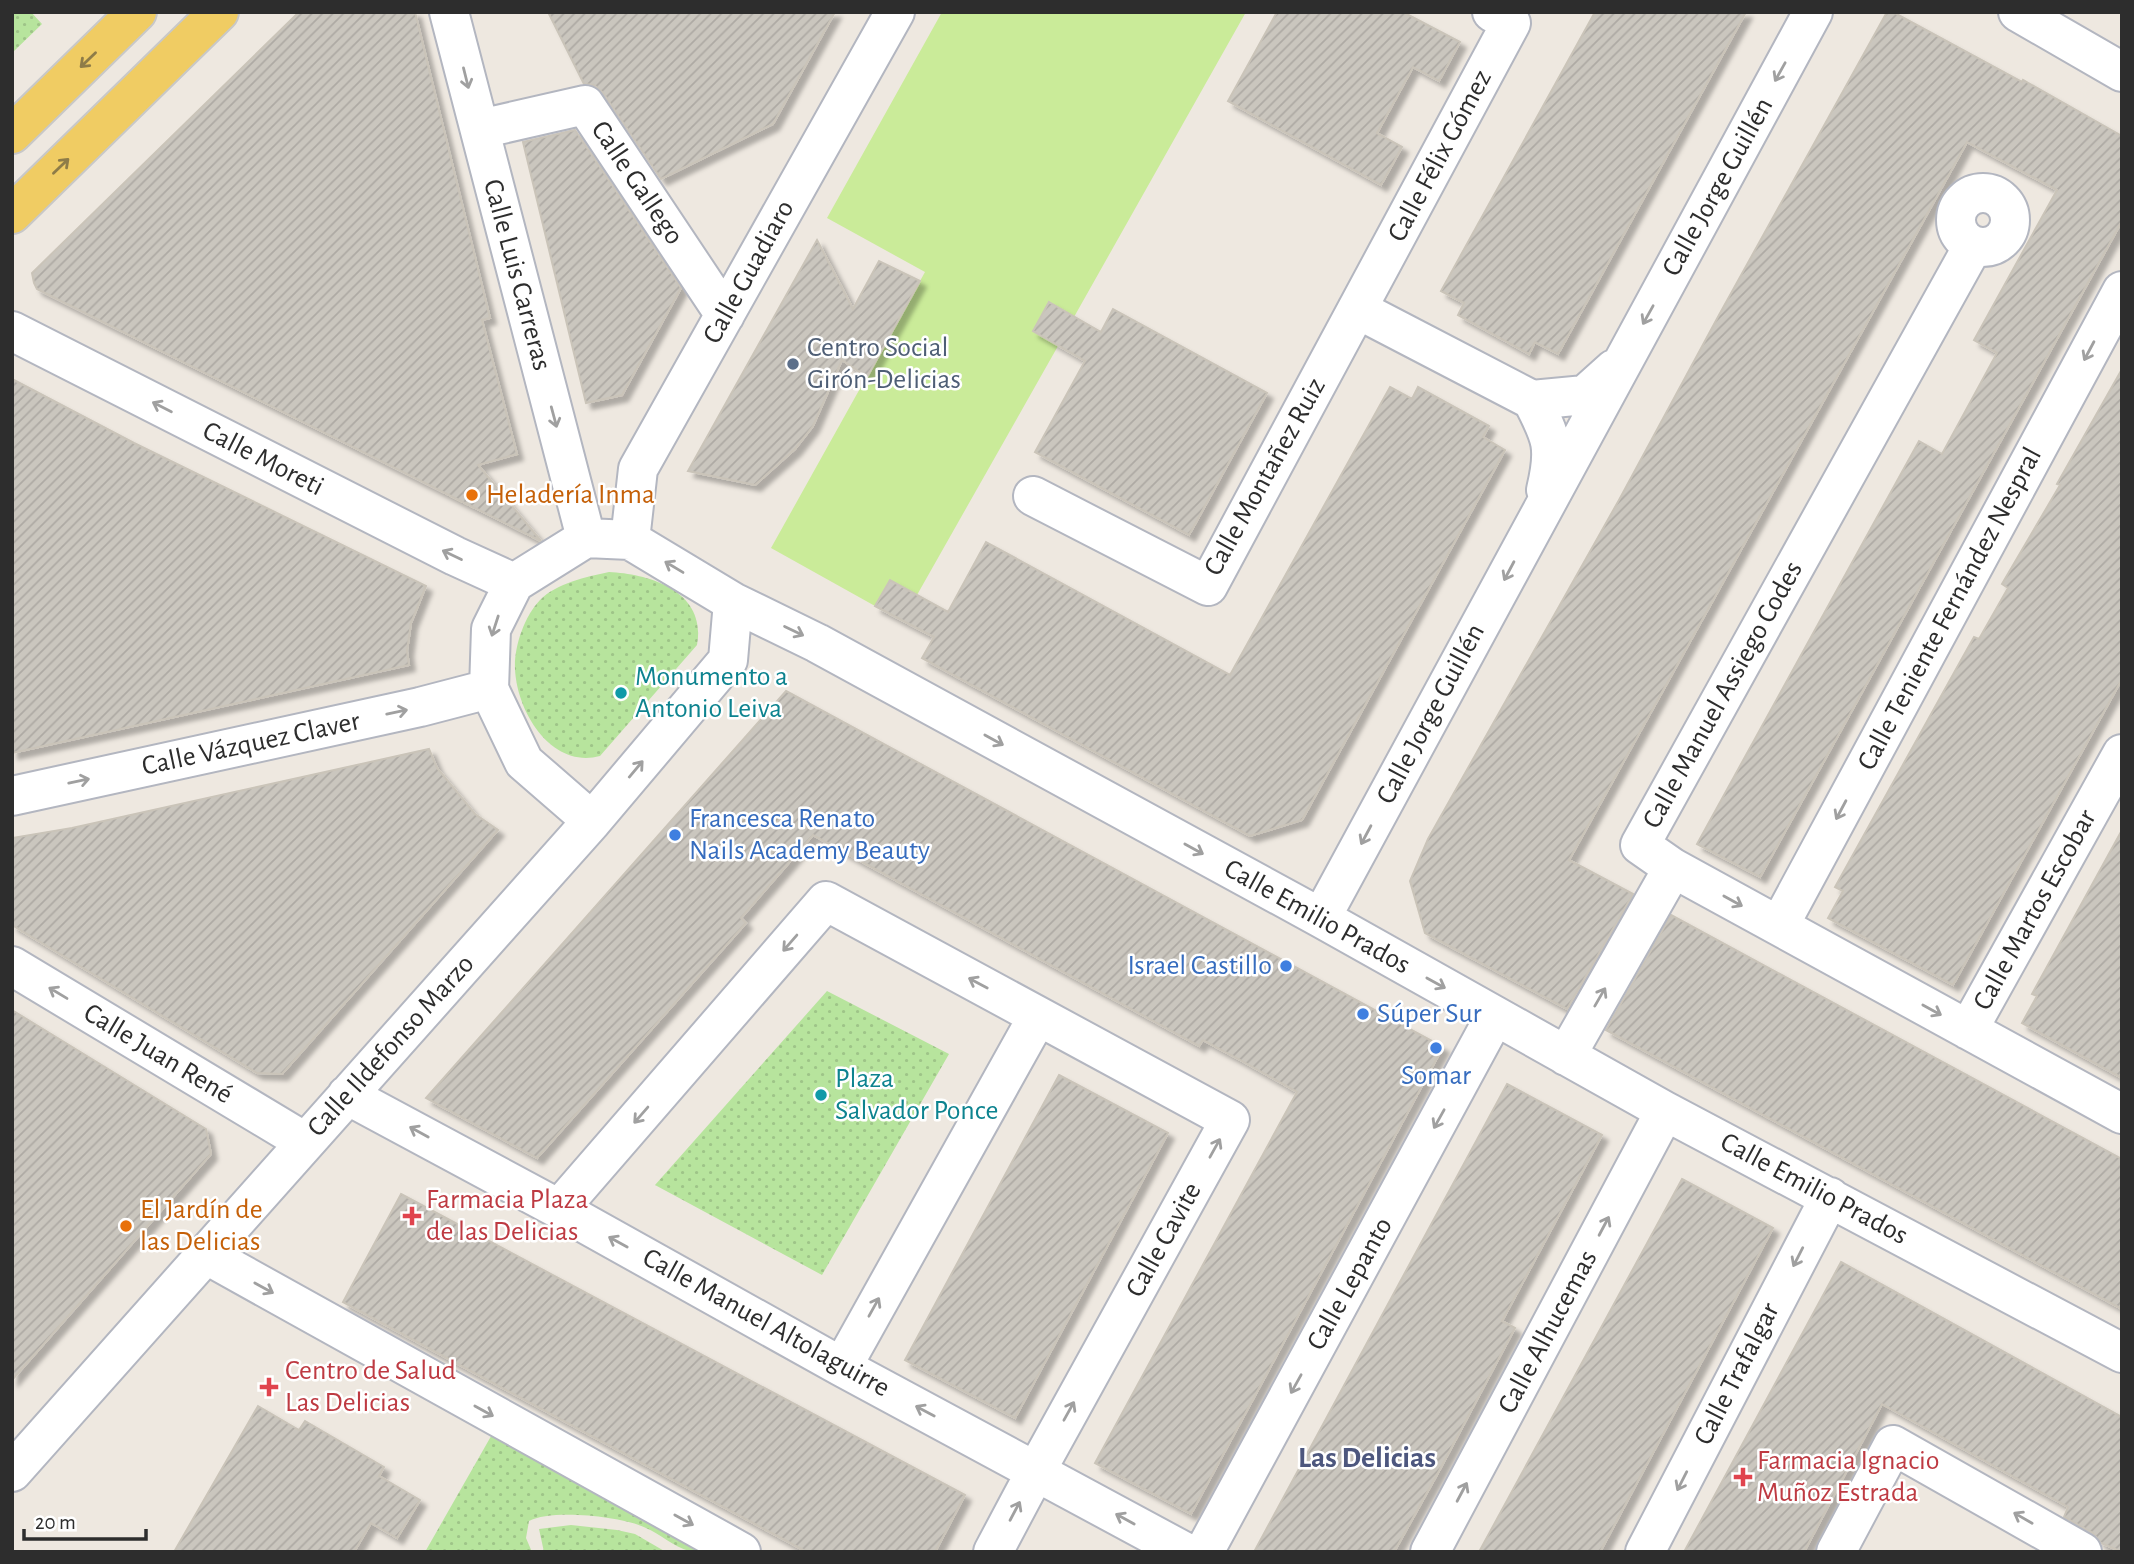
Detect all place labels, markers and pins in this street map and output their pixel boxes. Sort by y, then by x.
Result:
place label: Centro Social Girón-Delicias [807,334,961,394]
marker: Centro Social Girón-Delicias [785,356,801,372]
place label: Heladería Inma [486,481,655,509]
marker: Heladería Inma [464,487,480,503]
place label: Monumento a Antonio Leiva [635,663,788,723]
marker: Monumento a Antonio Leiva [613,685,629,701]
place label: Francesca Renato Nails Academy Beauty [689,805,930,865]
marker: Francesca Renato Nails Academy Beauty [667,827,683,843]
place label: Israel Castillo [1127,952,1272,980]
marker: Israel Castillo [1278,958,1294,974]
place label: Súper Sur [1377,1000,1482,1028]
marker: Súper Sur [1355,1006,1371,1022]
marker: Somar [1428,1040,1444,1056]
place label: Somar [1401,1062,1471,1090]
place label: Plaza Salvador Ponce [835,1065,998,1125]
marker: Plaza Salvador Ponce [813,1087,829,1103]
place label: Farmacia Plaza de las Delicias [426,1186,588,1246]
place label: El Jardín de las Delicias [140,1196,263,1256]
marker: Farmacia Plaza de las Delicias [404,1208,420,1224]
marker: El Jardín de las Delicias [118,1218,134,1234]
place label: Centro de Salud Las Delicias [285,1357,456,1417]
marker: Centro de Salud Las Delicias [259,1377,279,1397]
place label: Farmacia Ignacio Muñoz Estrada [1757,1447,1940,1507]
marker: Farmacia Ignacio Muñoz Estrada [1735,1469,1751,1485]

